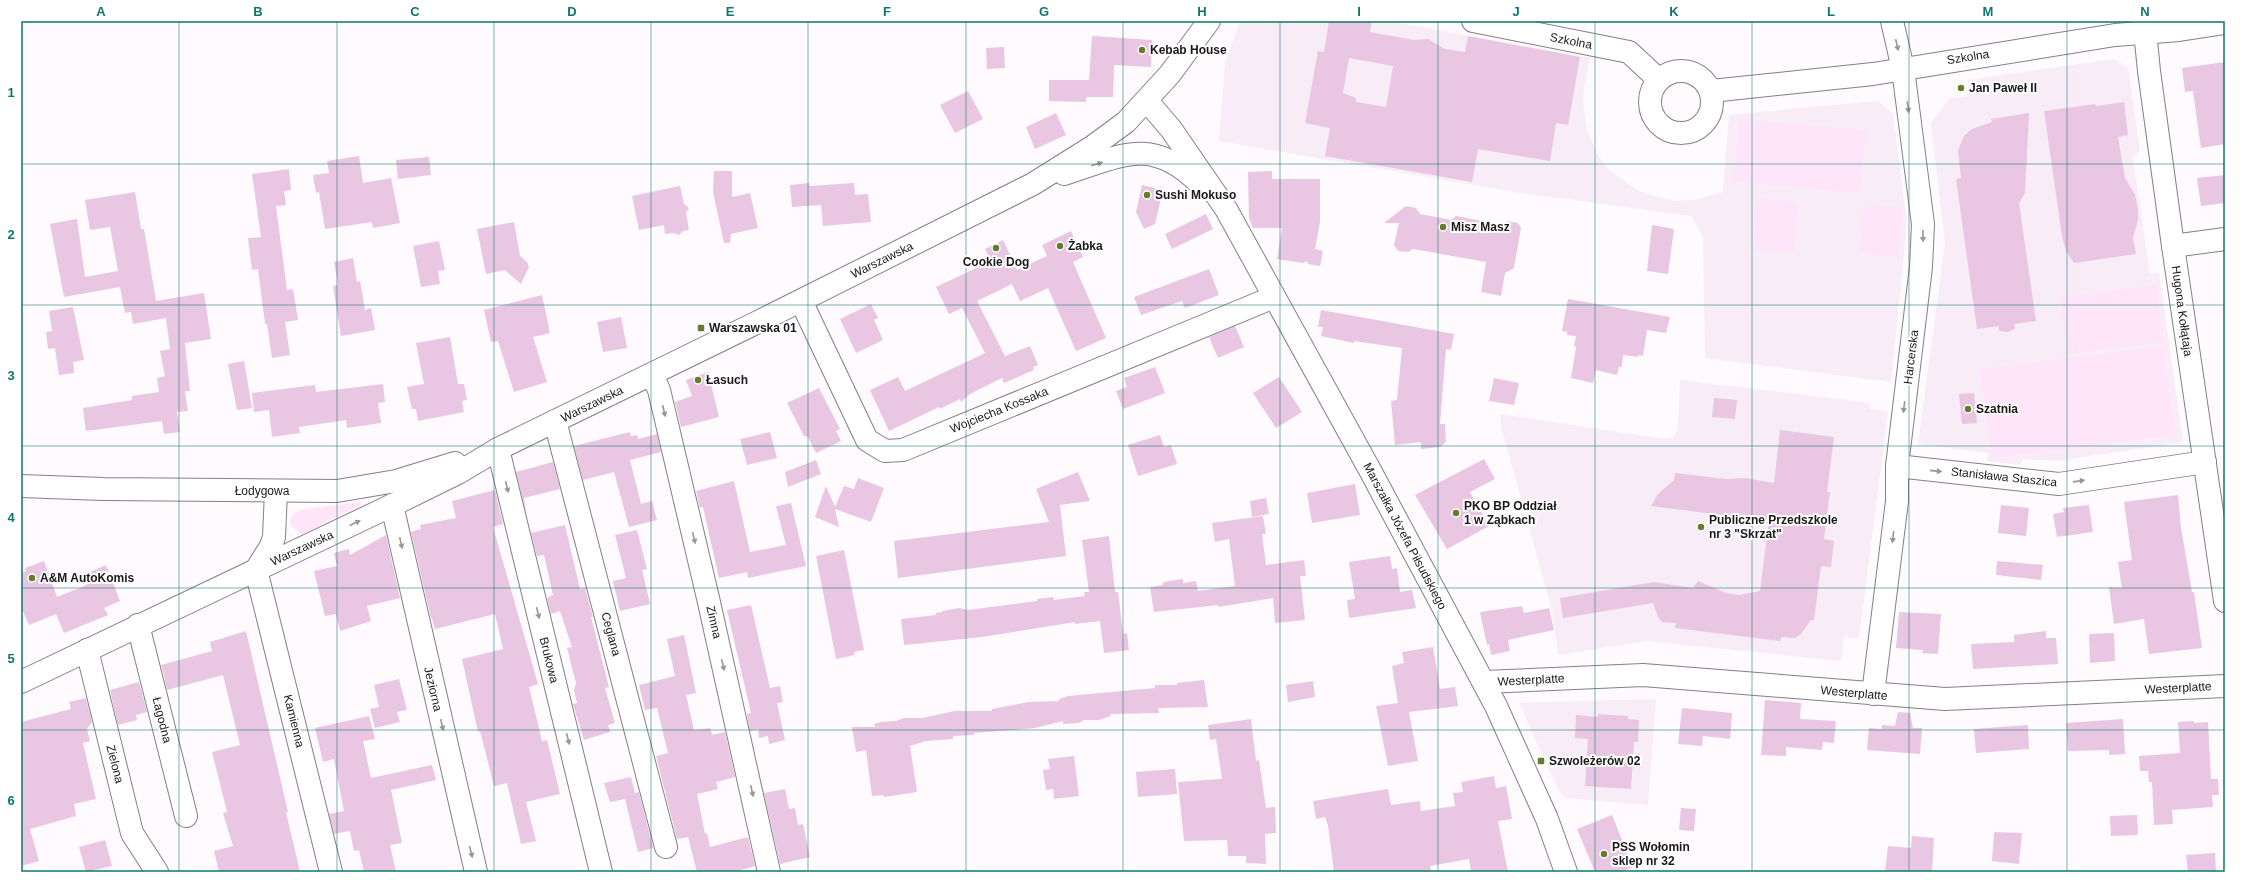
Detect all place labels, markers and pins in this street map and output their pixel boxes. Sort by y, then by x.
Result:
place label: Kebab House [1150,43,1227,57]
marker: Kebab House [1137,45,1147,55]
place label: Jan Paweł II [1969,81,2037,95]
marker: Jan Paweł II [1956,83,1966,93]
place label: Sushi Mokuso [1155,188,1236,202]
marker: Sushi Mokuso [1142,190,1152,200]
place label: Misz Masz [1451,220,1510,234]
marker: Misz Masz [1438,222,1448,232]
place label: Żabka [1068,238,1103,253]
marker: Żabka [1055,241,1065,251]
marker: Cookie Dog [991,243,1001,253]
place label: Cookie Dog [963,255,1029,269]
place label: Warszawska 01 [709,321,797,335]
marker: Warszawska 01 [696,323,706,333]
place label: Łasuch [706,373,748,387]
marker: Łasuch [693,375,703,385]
place label: Szatnia [1976,402,2018,416]
marker: Szatnia [1963,404,1973,414]
place label: PKO BP Oddział 1 w Ząbkach [1464,499,1557,527]
marker: PKO BP Oddział 1 w Ząbkach [1451,508,1461,518]
place label: Publiczne Przedszkole nr 3 "Skrzat" [1709,513,1838,541]
marker: Publiczne Przedszkole nr 3 "Skrzat" [1696,522,1706,532]
place label: A&M AutoKomis [40,571,135,585]
marker: A&M AutoKomis [27,573,37,583]
place label: Szwoleżerów 02 [1549,754,1641,768]
marker: Szwoleżerów 02 [1536,756,1546,766]
place label: PSS Wołomin sklep nr 32 [1612,840,1690,868]
marker: PSS Wołomin sklep nr 32 [1599,849,1609,859]

